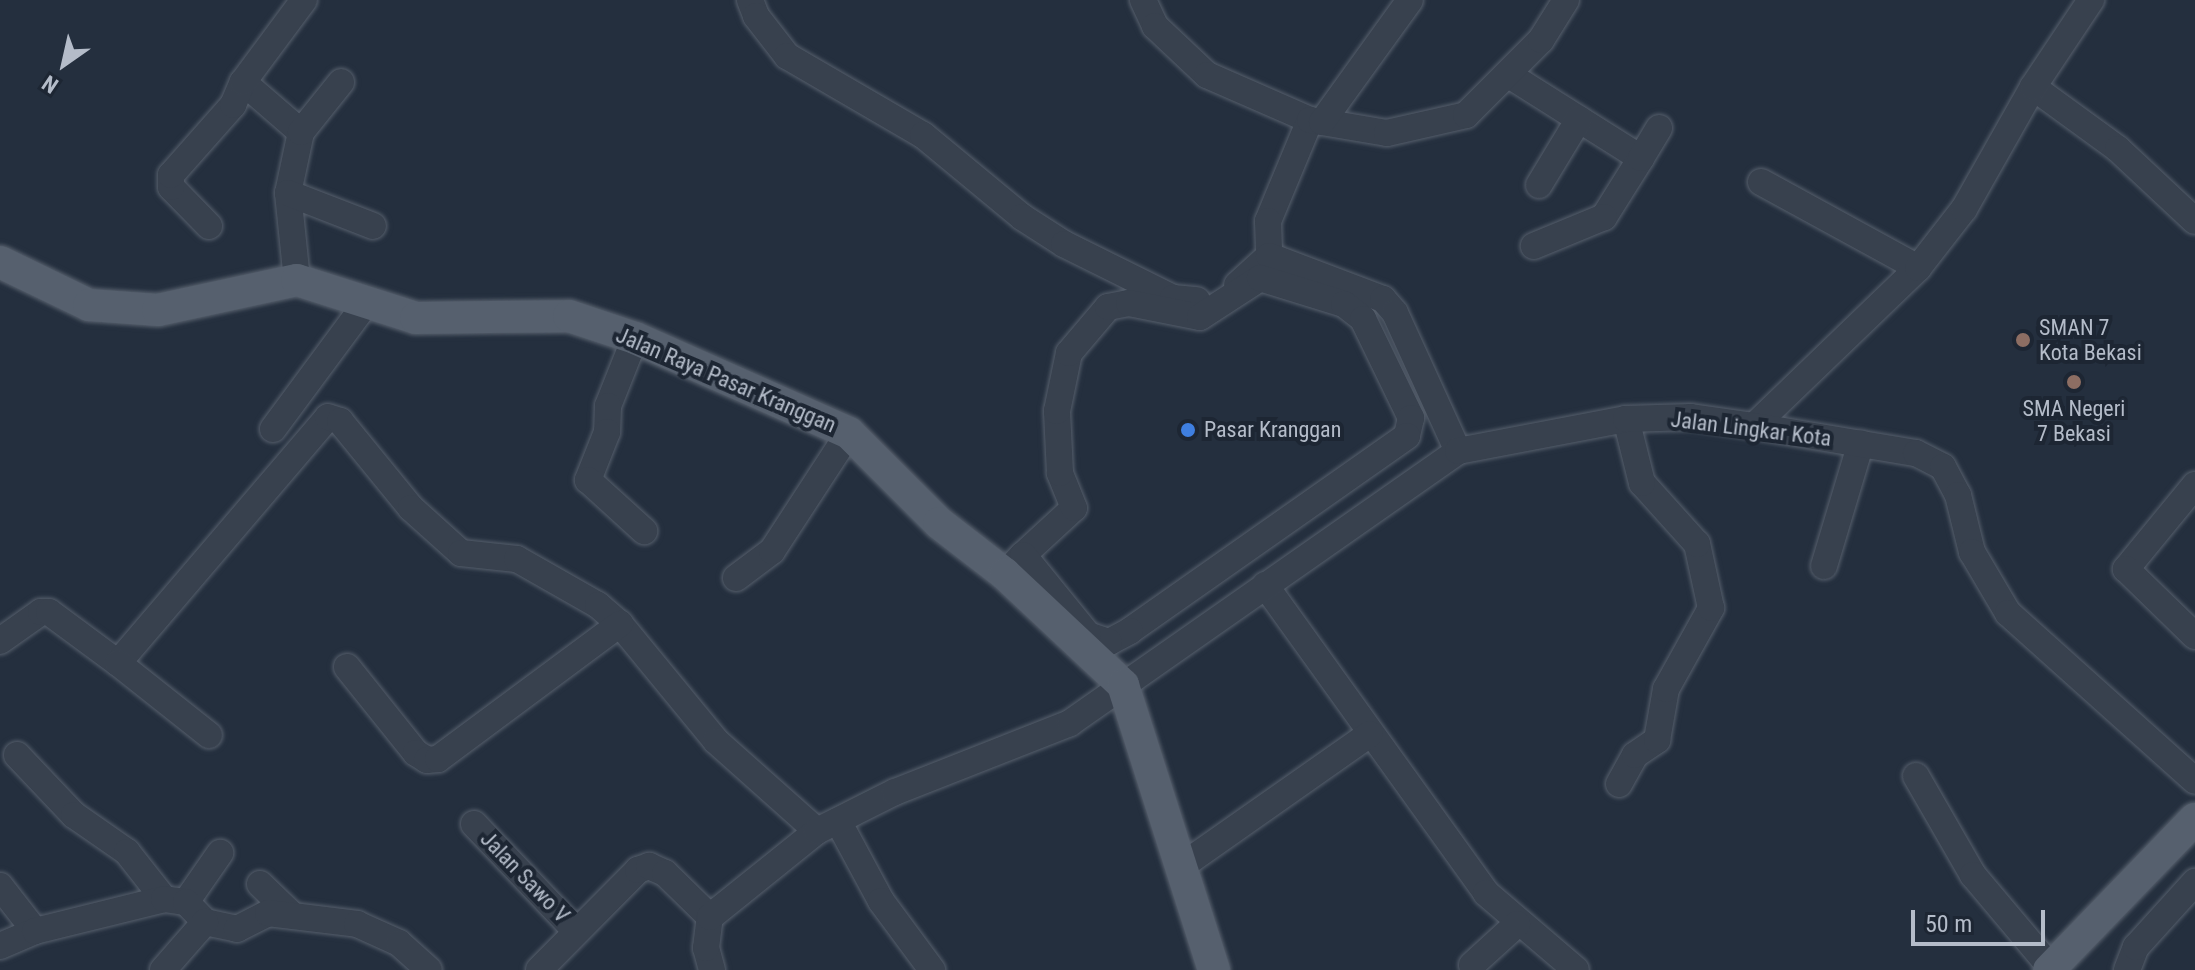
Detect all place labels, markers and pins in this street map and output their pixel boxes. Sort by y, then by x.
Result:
place label: SMAN 7 Kota Bekasi [2039,314,2142,366]
marker: SMAN 7 Kota Bekasi [2014,331,2032,349]
marker: SMA Negeri 7 Bekasi [2065,373,2083,391]
place label: SMA Negeri 7 Bekasi [2023,395,2125,446]
place label: Pasar Kranggan [1204,417,1341,443]
marker: Pasar Kranggan [1179,421,1197,439]

